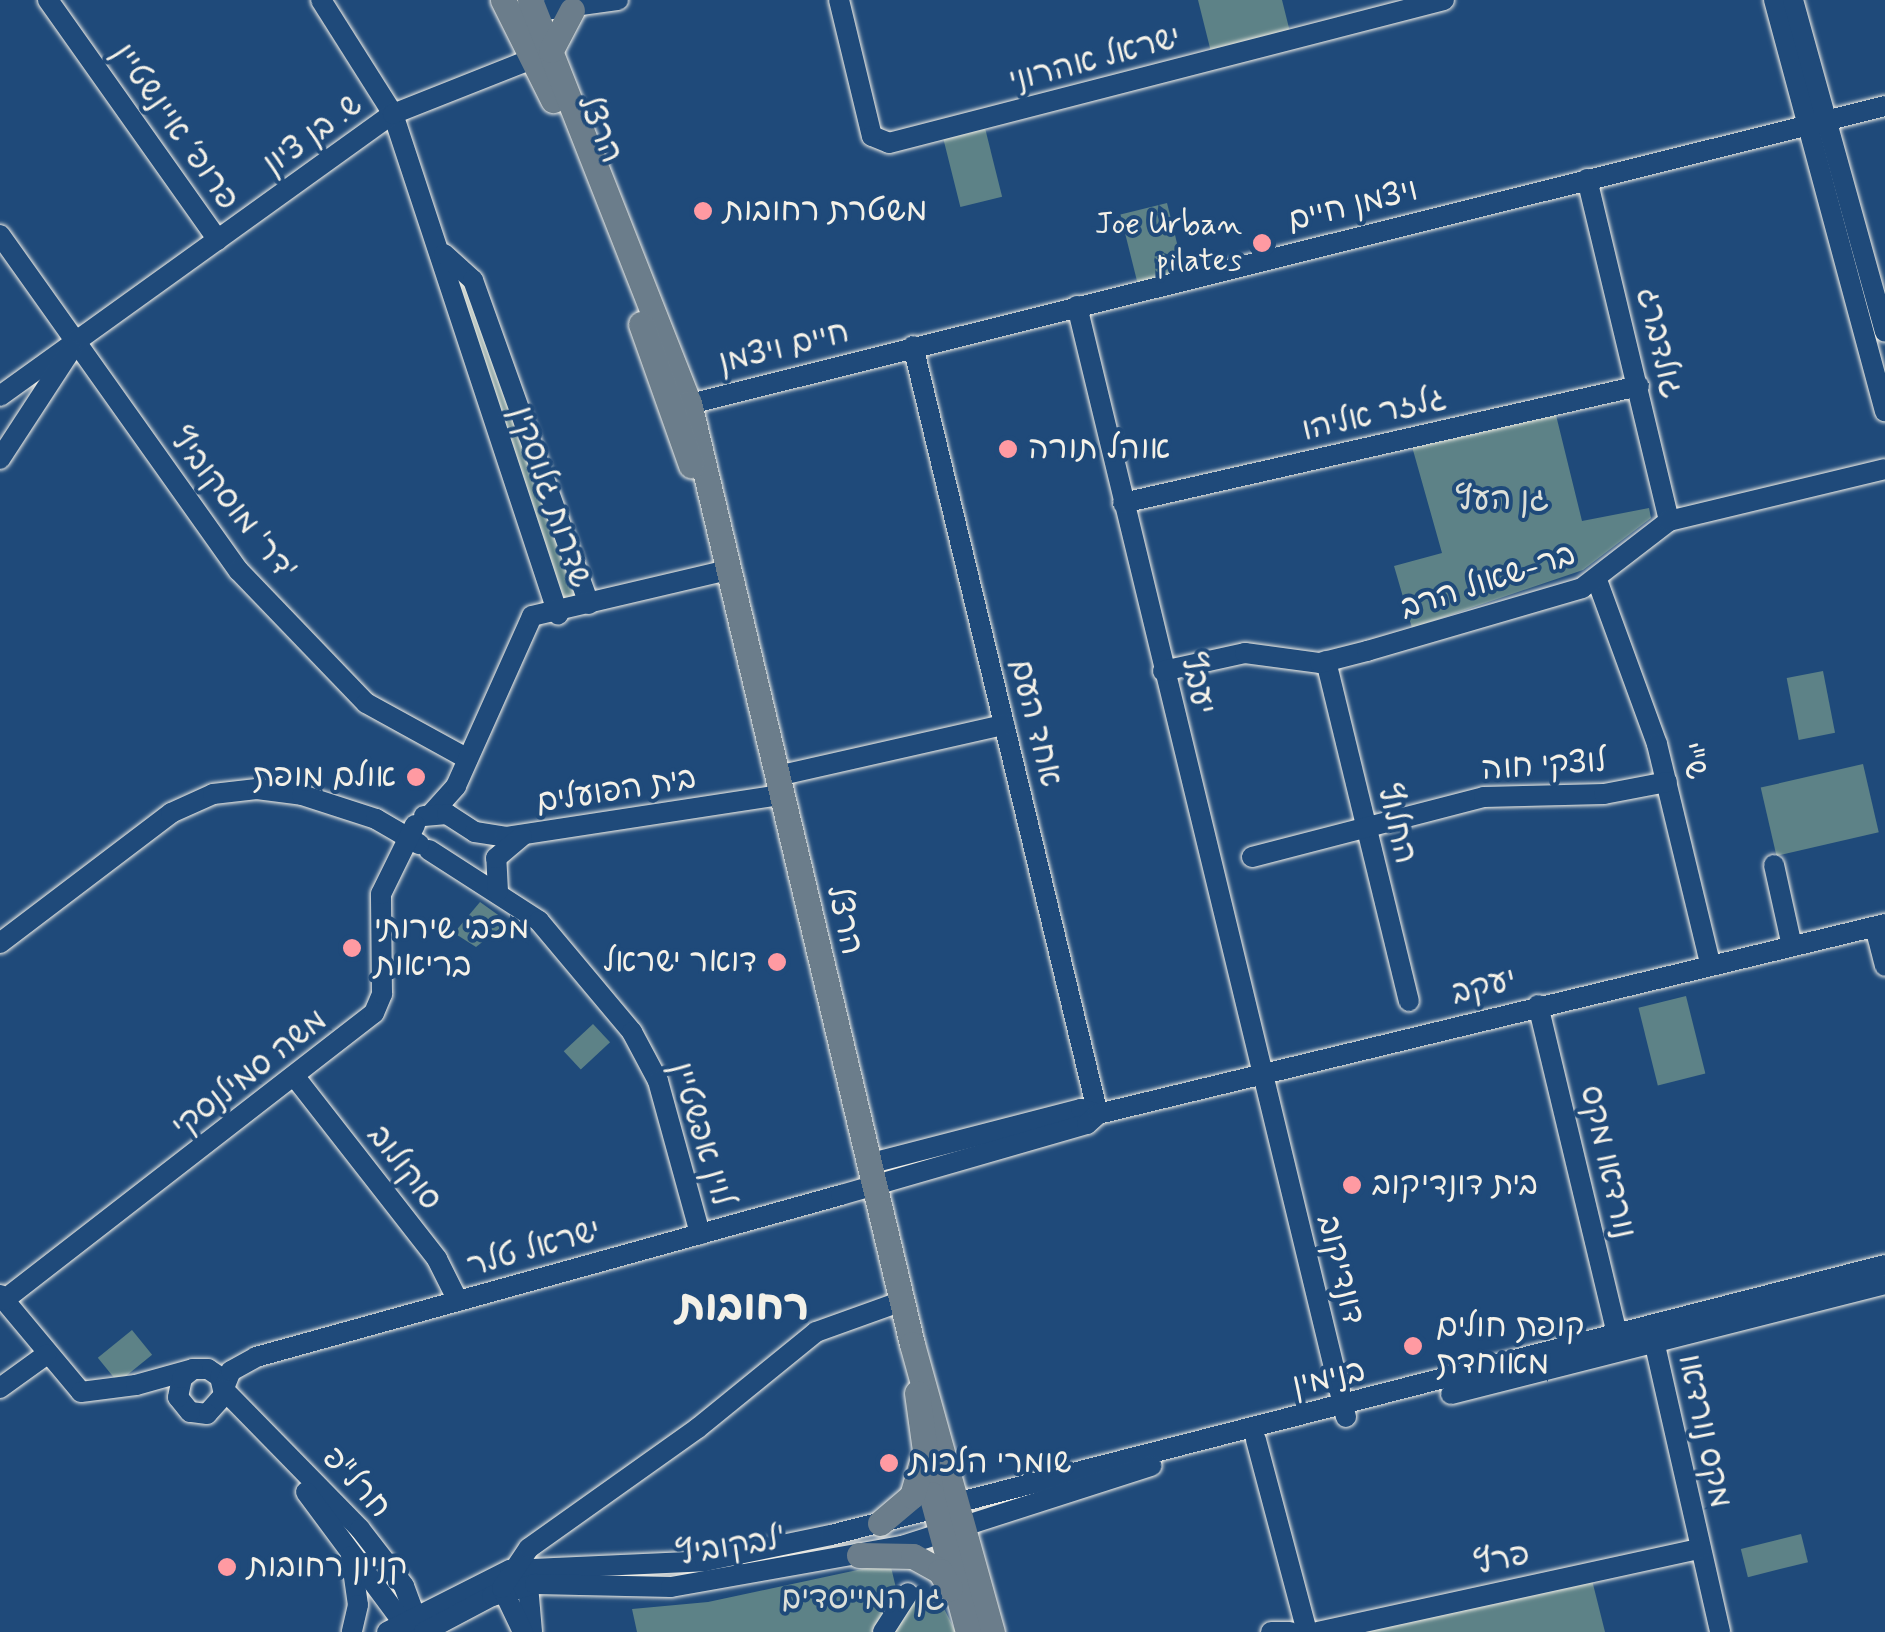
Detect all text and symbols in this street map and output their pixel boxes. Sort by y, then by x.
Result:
street label: ישראל אהרוני [1005,19,1185,101]
street label: פרופ׳ איינשטיין [103,36,247,218]
street label: ש. בן ציון [256,86,370,184]
street label: הרצל [568,89,630,169]
street label: ויצמן חיים [1284,171,1422,241]
place label: משטרת רחובות [723,192,928,230]
marker: משטרת רחובות [692,200,714,222]
place label: Joe Urban pilates [1095,206,1242,281]
marker: Joe Urban pilates [1251,232,1273,254]
street label: גולדברג [1628,284,1690,402]
street label: חיים ויצמן [715,313,853,383]
street label: גלזר אליהו [1298,380,1450,450]
street label: שדרות גלוסקין [501,401,599,593]
street label: דר' מוסקוביץ' [160,421,304,589]
place label: אוהל תורה [1028,430,1170,468]
marker: אוהל תורה [997,438,1019,460]
park label: גן העץ [1455,481,1549,519]
street label: בר-שאול הרב [1396,536,1580,628]
street label: יעבץ [1171,649,1223,719]
street label: אחד העם [1001,655,1069,791]
street label: ש"י [1668,738,1716,784]
street label: לוצקי חוה [1480,742,1608,790]
place label: אולם מופת [253,758,396,796]
street label: בית הפועלים [533,759,699,823]
marker: אולם מופת [405,766,427,788]
street label: החלוץ [1368,780,1424,868]
street label: הרצל [817,881,871,959]
place label: מכבי שירותי בריאות [374,911,529,986]
marker: מכבי שירותי בריאות [339,935,365,961]
place label: דואר ישראל [603,943,757,981]
marker: דואר ישראל [766,951,788,973]
street label: יעקב [1447,960,1521,1014]
street label: משה סמילנסקי [165,1002,335,1146]
street label: לוין אפשטיין [661,1057,741,1211]
street label: נורדאו מקס [1571,1082,1643,1242]
street label: סוקולוב [359,1118,449,1218]
place label: בית דונדיקוב [1372,1166,1538,1204]
marker: בית דונדיקוב [1341,1174,1363,1196]
street label: דונדיקוב [1308,1211,1372,1329]
street label: ישראל טלר [463,1212,605,1286]
district label: רחובות [677,1283,809,1333]
place label: קופת חולים מאוחדת [1436,1309,1585,1384]
marker: קופת חולים מאוחדת [1400,1333,1426,1359]
street label: מקס נורדאו [1669,1351,1739,1511]
street label: בנימין [1289,1352,1369,1406]
street label: חרל"פ [314,1439,398,1527]
place label: שומרי הלכות [909,1444,1072,1482]
marker: שומרי הלכות [878,1452,900,1474]
street label: לבקוביץ' [674,1519,788,1575]
street label: פרץ [1471,1535,1533,1585]
place label: קניון רחובות [247,1548,407,1586]
marker: קניון רחובות [216,1556,238,1578]
park label: גן המייסדים [781,1580,945,1618]

